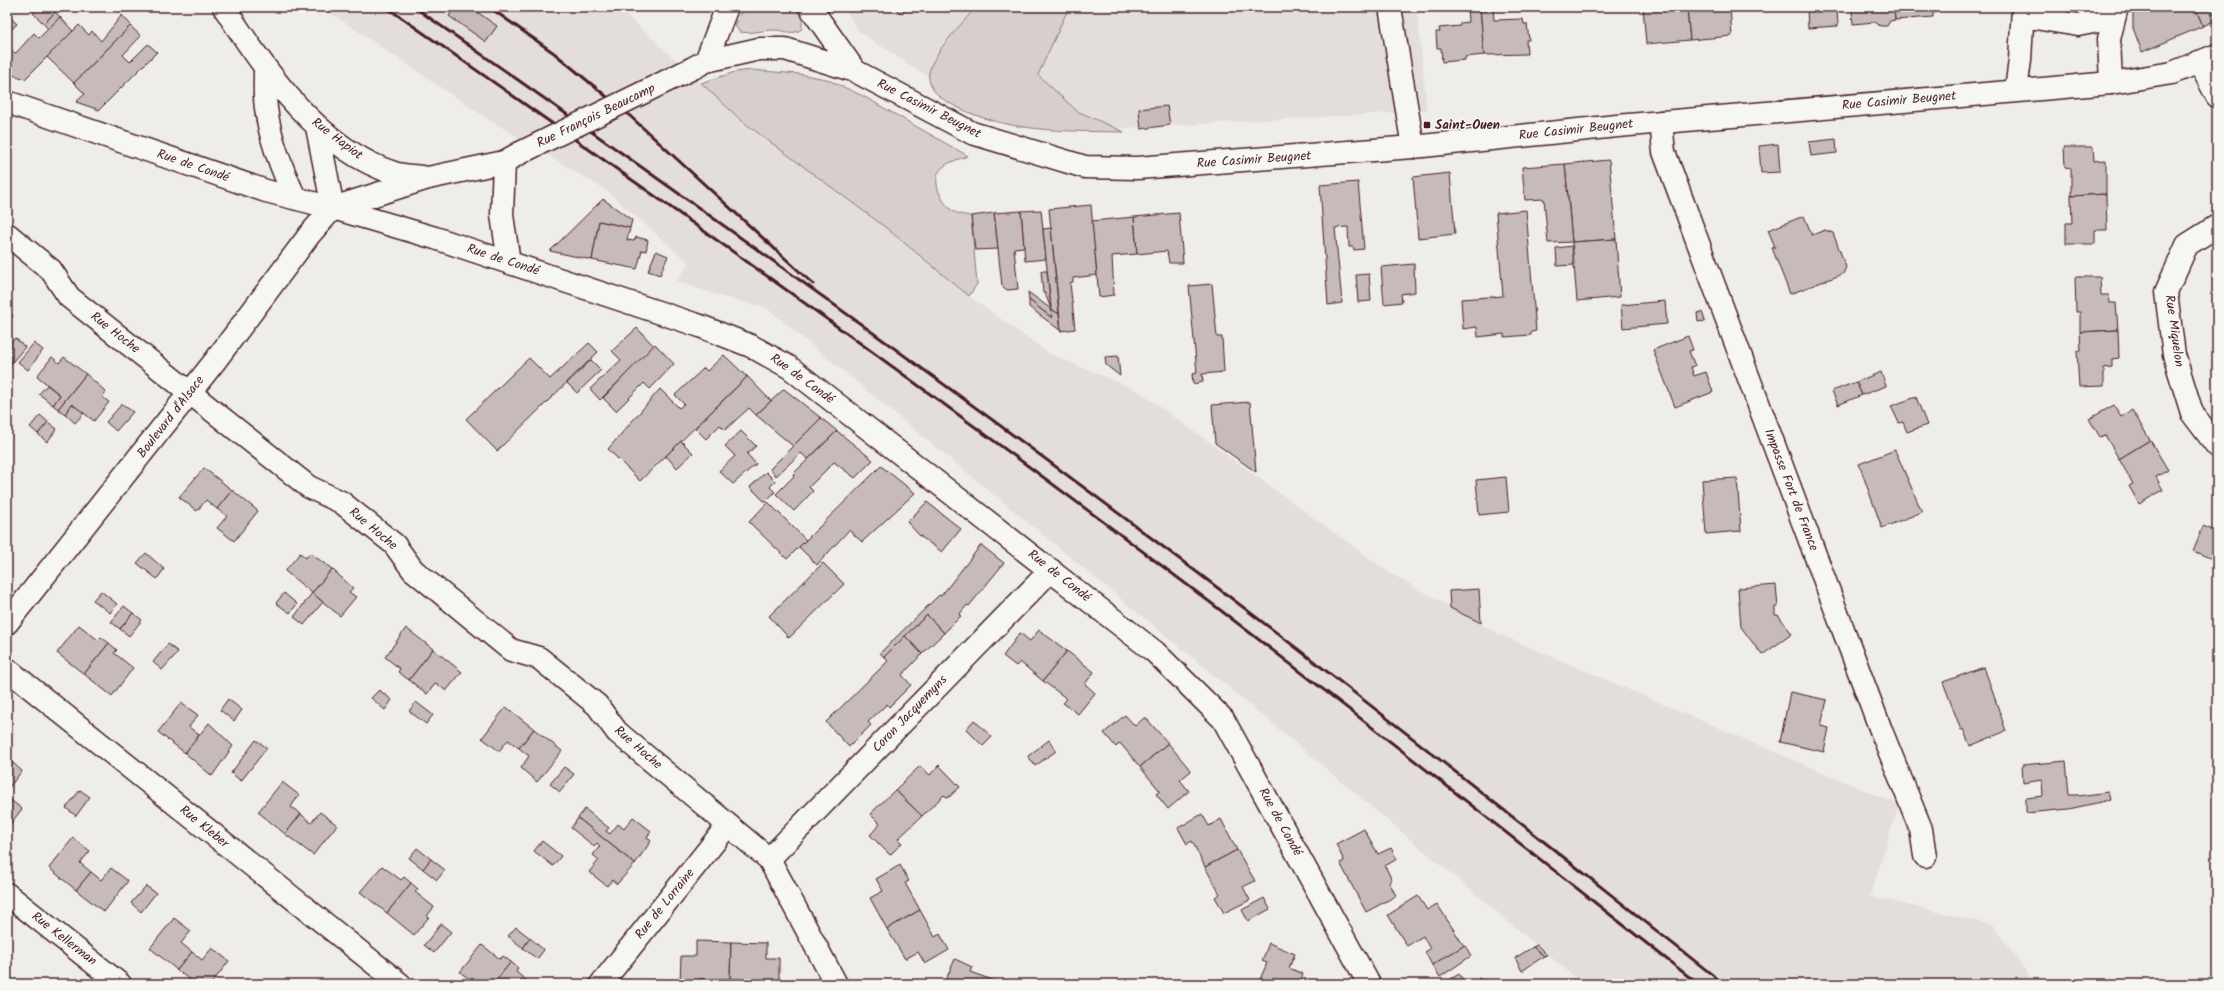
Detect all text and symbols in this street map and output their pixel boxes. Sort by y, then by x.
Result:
street label: Rue Casimir Beugnet [873,74,986,145]
street label: Rue François Beaucamp [533,78,660,154]
street label: Rue Casimir Beugnet [1841,85,1958,116]
street label: Rue Hapiot [307,113,368,166]
street label: Rue Casimir Beugnet [1518,113,1635,146]
place label: Saint-Ouen [1435,115,1500,136]
marker: Saint-Ouen [1422,120,1432,130]
street label: Rue de Condé [154,144,233,189]
street label: Rue Casimir Beugnet [1196,145,1313,174]
street label: Rue de Condé [464,238,543,282]
street label: Rue Miquelon [2159,294,2189,368]
street label: Rue Hoche [86,307,144,359]
street label: Rue de Condé [765,348,840,410]
street label: Boulevard d'Alsace [132,371,210,463]
street label: Impasse Fort de France [1758,426,1824,554]
street label: Rue Hoche [344,502,402,556]
street label: Rue de Condé [1023,545,1096,608]
street label: Coron Jacquemyns [867,670,953,758]
street label: Rue Hoche [609,721,667,775]
street label: Rue de Condé [1253,784,1308,861]
street label: Rue Kleber [175,800,234,854]
street label: Rue de Lorraine [630,864,700,944]
street label: Rue Kellerman [27,907,101,971]

